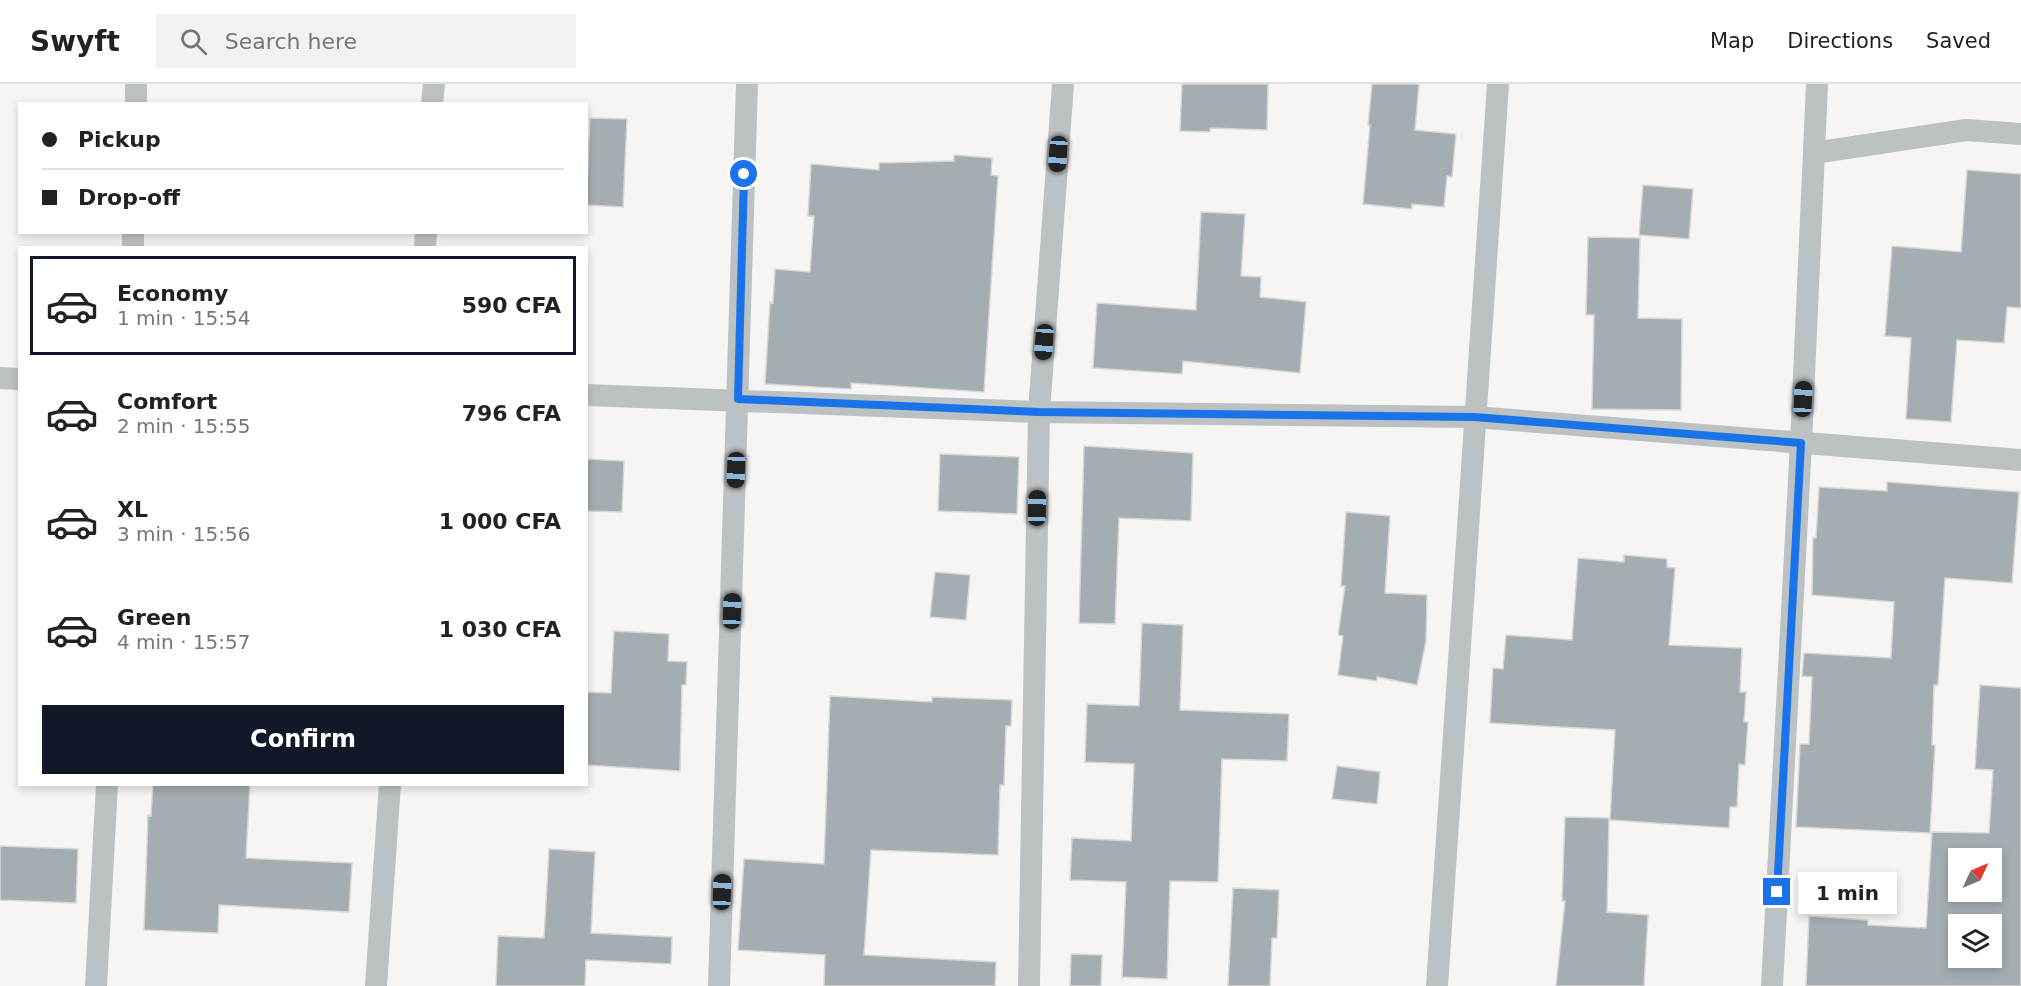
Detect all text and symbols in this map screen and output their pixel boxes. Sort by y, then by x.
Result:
search box [156,14,576,68]
text: Swyft [30,25,120,58]
icon: search [177,25,210,58]
text: Search here [225,29,357,54]
text: Map [1710,29,1754,53]
text: Directions [1787,29,1893,53]
text: Saved [1926,29,1991,53]
text: Pickup [78,127,161,152]
car [1048,135,1068,173]
route start [730,160,757,187]
text: Drop-off [78,185,180,210]
icon: car [45,279,99,333]
text: Economy [117,281,228,306]
text: 590 CFA [462,293,561,318]
text: 1 min · 15:54 [117,306,251,330]
car [1034,323,1054,361]
car [1793,381,1813,417]
icon: car [45,387,99,441]
text: Comfort [117,389,217,414]
text: 796 CFA [462,401,561,426]
text: 2 min · 15:55 [117,414,251,438]
car [726,452,746,488]
car [1028,490,1046,526]
icon: car [45,495,99,549]
text: XL [117,497,148,522]
text: 1 000 CFA [439,509,561,534]
text: 3 min · 15:56 [117,522,251,546]
car [722,593,742,629]
icon: car [45,603,99,657]
text: Green [117,605,191,630]
text: 1 030 CFA [439,617,561,642]
text: 4 min · 15:57 [117,630,251,654]
button: Confirm [42,705,564,774]
north arrow [1948,848,2002,902]
map controls [1948,848,2002,968]
callout: 1 min [1798,871,1897,913]
car [712,874,732,910]
route end [1763,878,1790,905]
text: 1 min [1816,881,1879,905]
button: layers [1948,914,2002,968]

